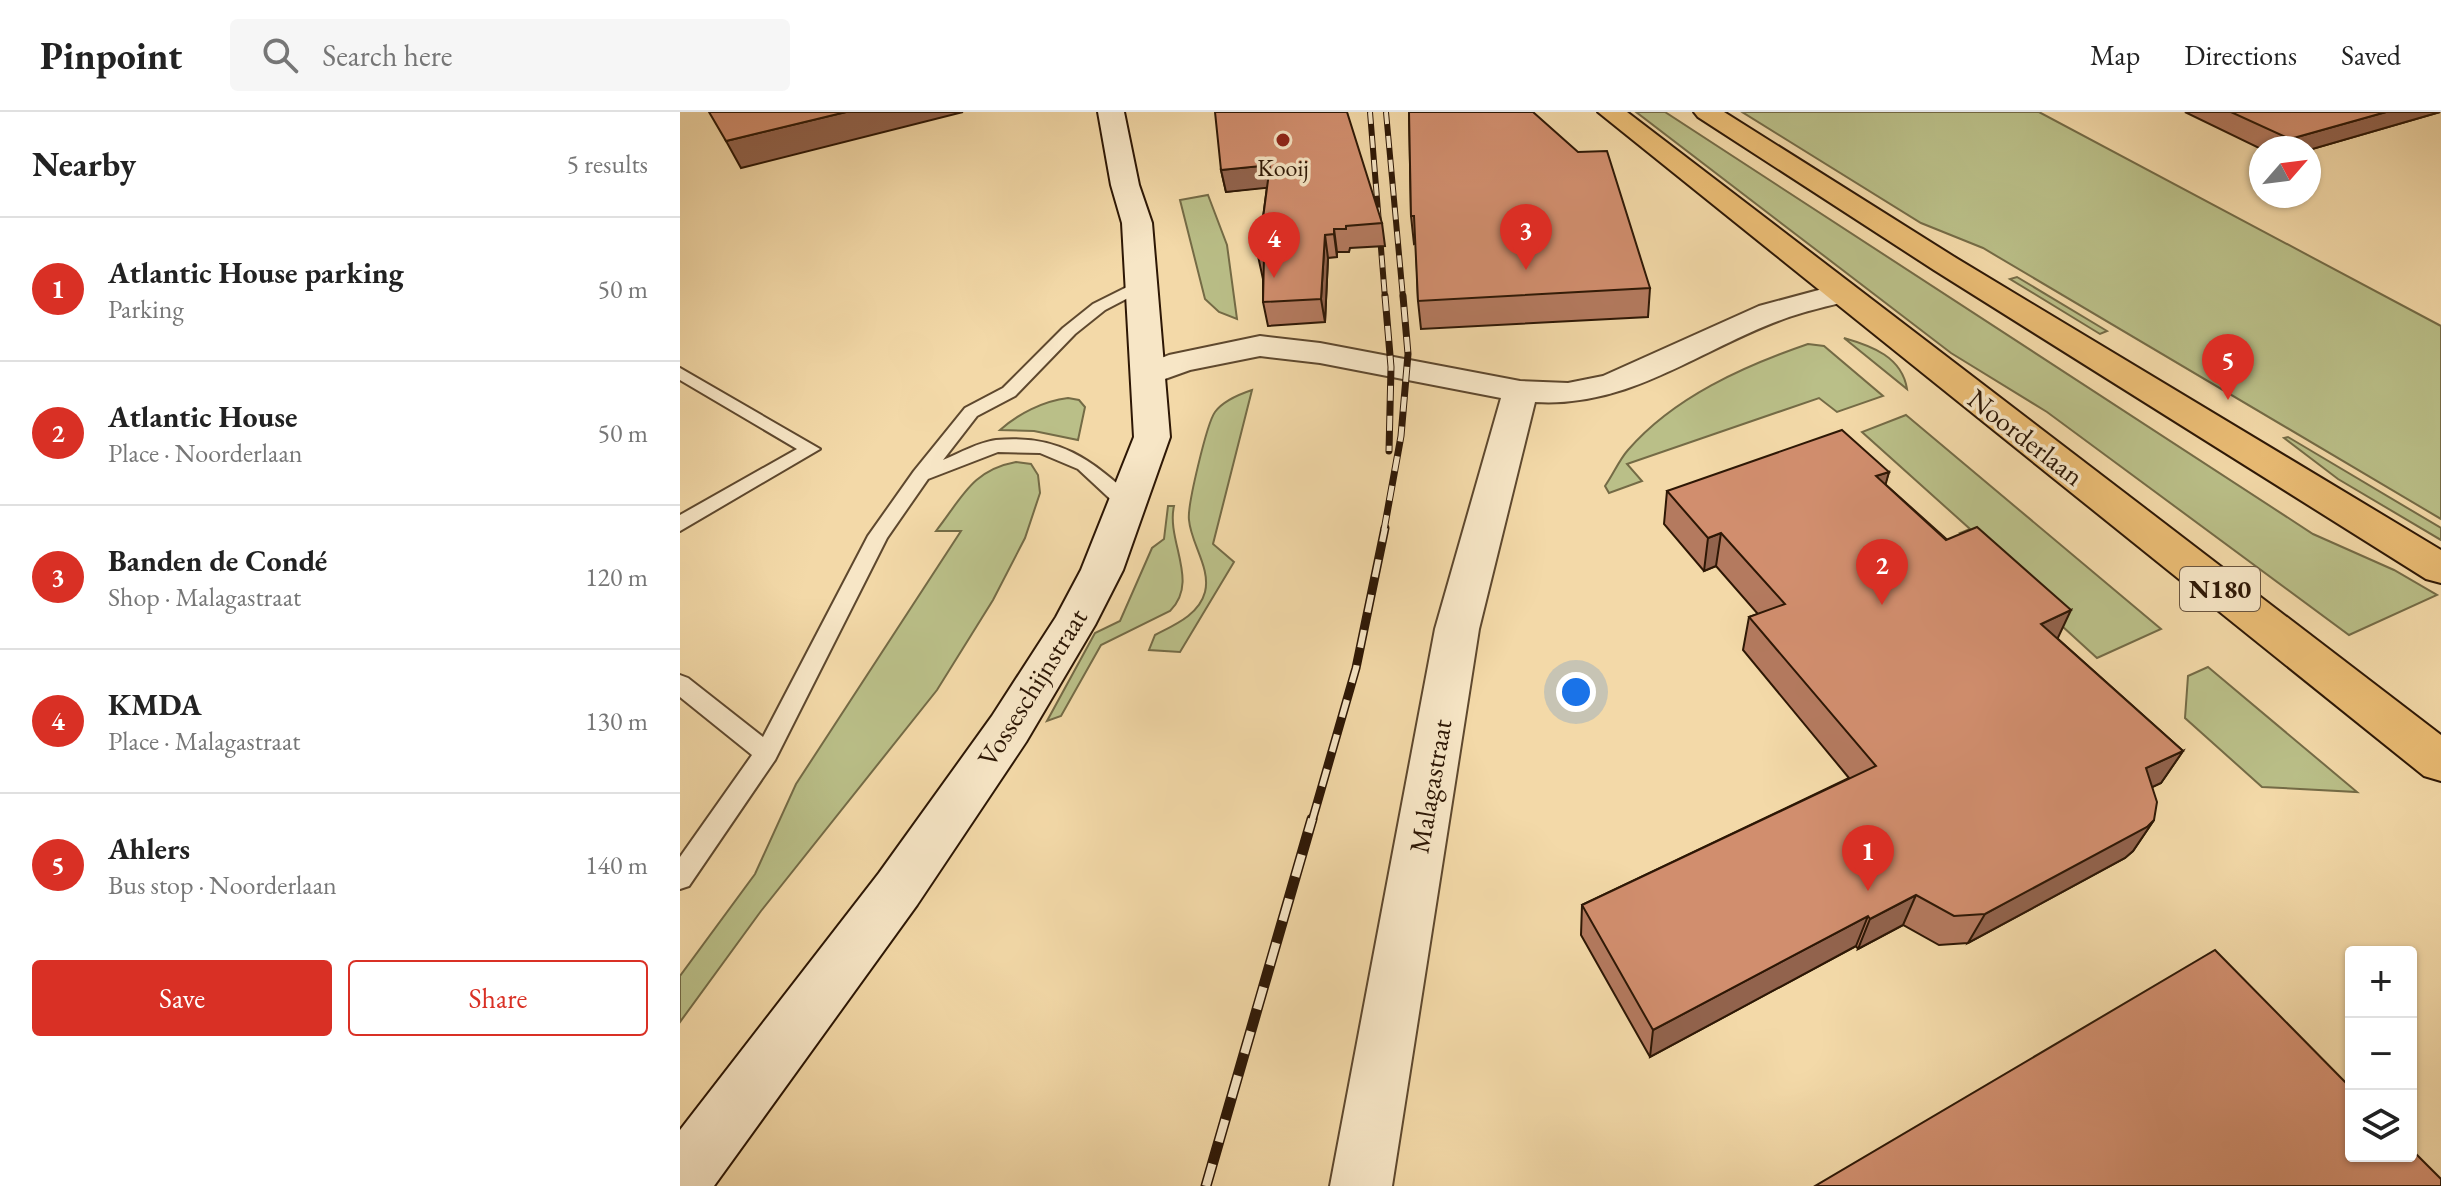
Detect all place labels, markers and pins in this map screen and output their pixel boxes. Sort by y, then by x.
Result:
marker: Kooij [1274,131,1292,149]
place label: Kooij [1257,152,1309,183]
pin: 3 [1500,204,1552,270]
pin: 4 [1248,212,1300,278]
pin: 5 [2202,334,2254,400]
pin: 2 [1856,539,1908,605]
pin: 1 [1842,825,1894,891]

